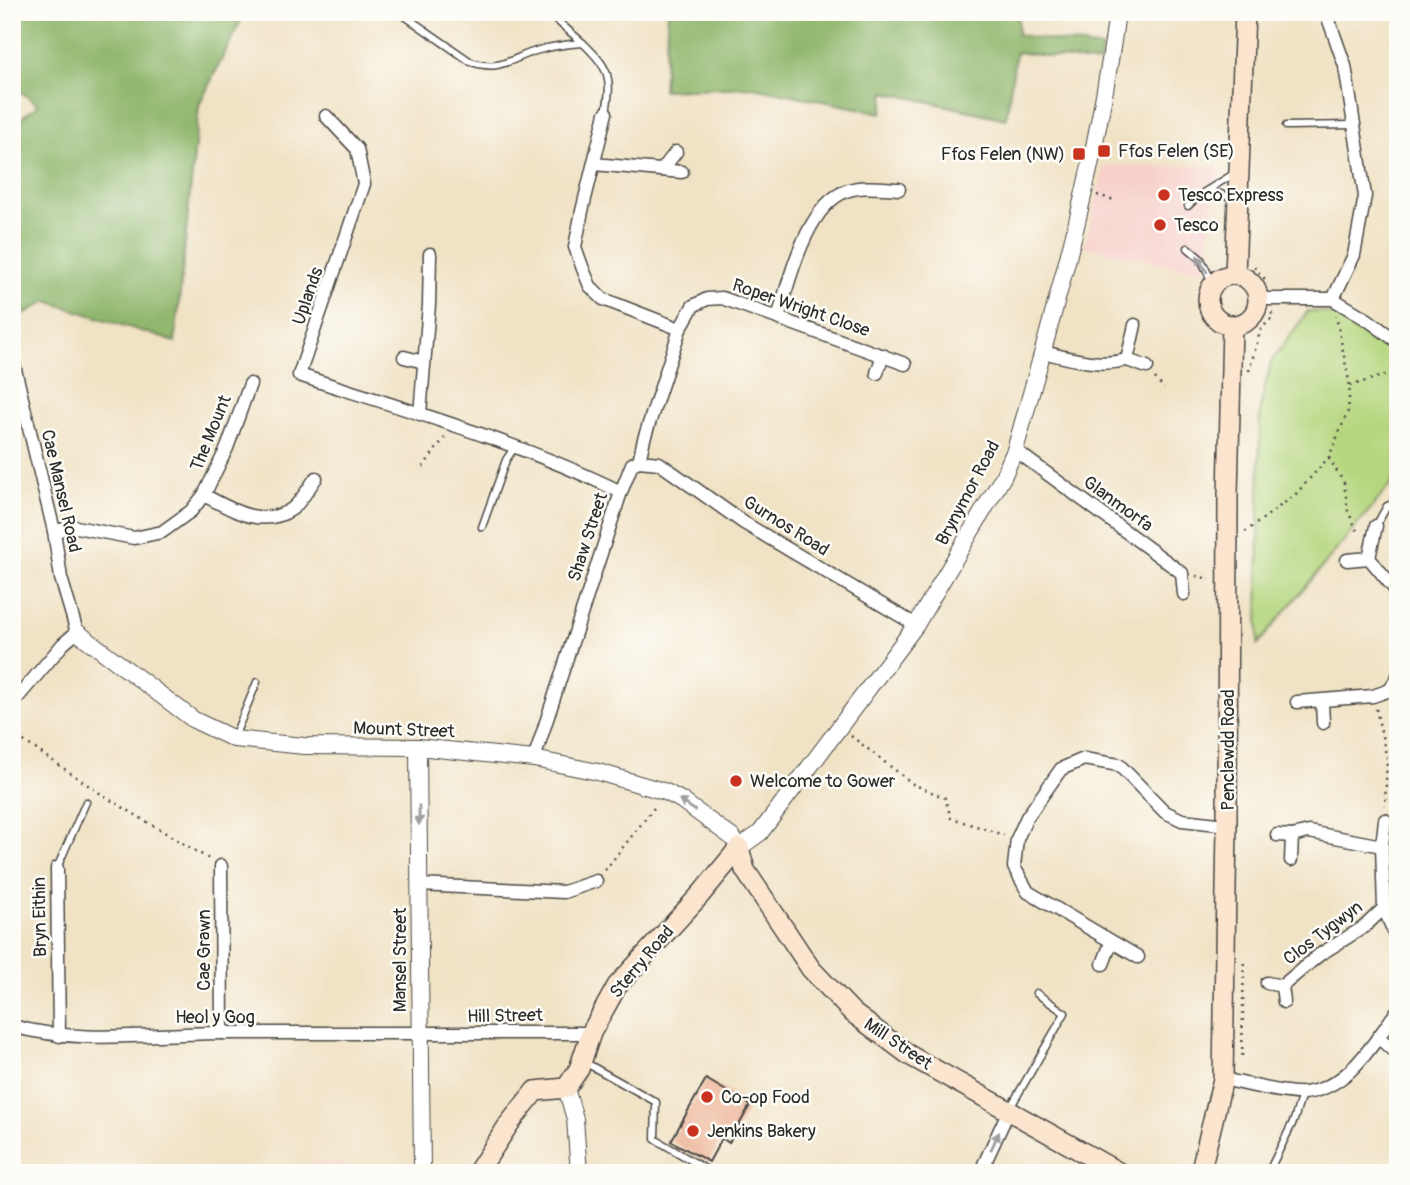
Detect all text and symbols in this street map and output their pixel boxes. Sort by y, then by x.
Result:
place label: Ffos Felen (SE) [1118,140,1235,163]
place label: Ffos Felen (NW) [941,143,1065,166]
marker: Ffos Felen (SE) [1096,143,1112,159]
marker: Ffos Felen (NW) [1071,146,1087,162]
place label: Tesco Express [1178,184,1284,207]
marker: Tesco Express [1156,187,1172,203]
place label: Tesco [1174,214,1219,237]
marker: Tesco [1152,217,1168,233]
one-way arrow [1196,255,1209,274]
street label: Uplands [287,264,329,328]
street label: Roper Wright Close [729,274,873,342]
street label: The Mount [185,391,237,474]
street label: Cae Mansel Road [36,427,86,555]
street label: Brynymor Road [931,437,1005,549]
street label: Glanmorfa [1078,471,1158,537]
street label: Shaw Street [563,489,613,584]
street label: Gurnos Road [739,491,833,561]
street label: Penclawdd Road [1217,689,1240,811]
street label: Mount Street [353,717,456,743]
place label: Welcome to Gower [750,770,896,793]
marker: Welcome to Gower [728,773,744,789]
one-way arrow [678,798,696,812]
one-way arrow [413,805,425,827]
street label: Bryn Eithin [28,877,52,957]
street label: Clos Tygwyn [1279,896,1367,970]
street label: Mansel Street [389,907,412,1012]
street label: Cae Grawn [193,909,216,991]
street label: Sterry Road [605,921,679,1003]
street label: Hill Street [467,1004,544,1028]
street label: Heol y Gog [175,1006,255,1029]
street label: Mill Street [859,1013,937,1076]
place label: Co-op Food [721,1086,810,1109]
marker: Co-op Food [699,1089,715,1105]
place label: Jenkins Bakery [707,1120,816,1143]
marker: Jenkins Bakery [685,1123,701,1139]
one-way arrow [989,1131,1001,1151]

